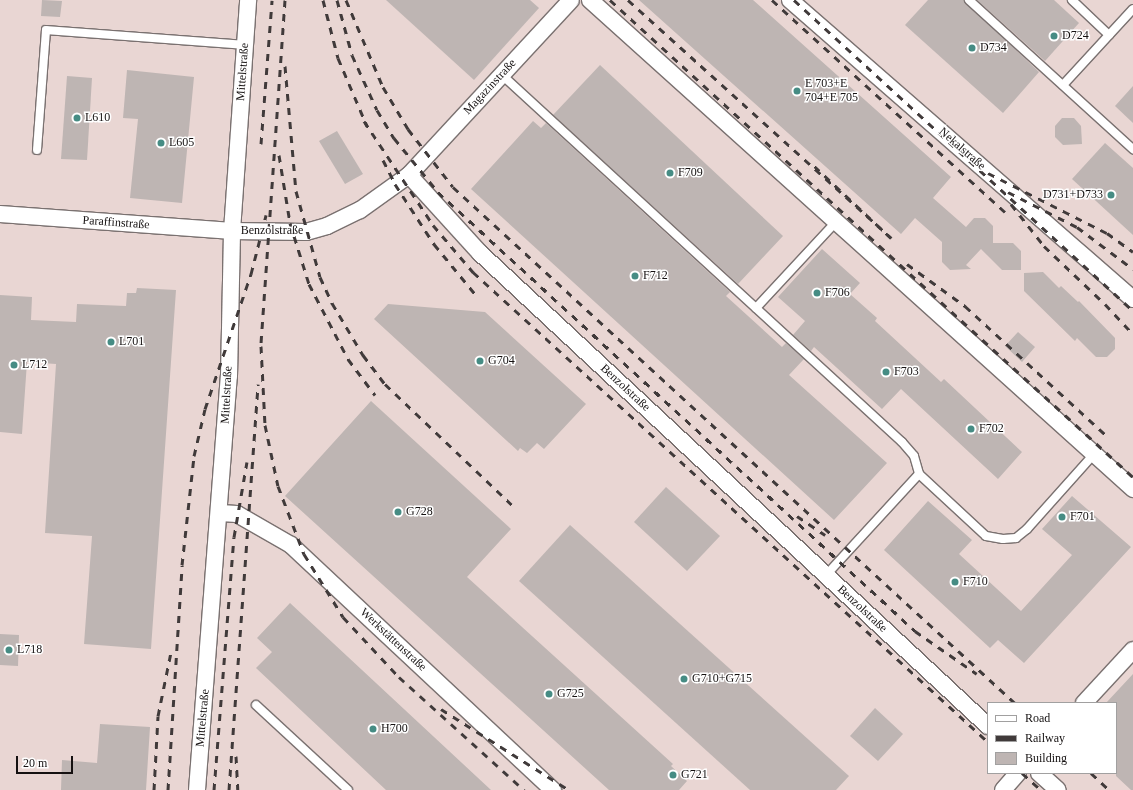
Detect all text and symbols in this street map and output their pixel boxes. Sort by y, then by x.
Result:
place label: D724 [1062,29,1089,43]
marker: D724 [1049,31,1059,41]
place label: D734 [980,41,1007,55]
street label: Mittelstraße [234,43,252,101]
marker: D734 [967,43,977,53]
street label: Magazinstraße [461,56,519,118]
place label: E 703+E 704+E 705 [805,77,858,105]
marker: E 703+E 704+E 705 [792,86,802,96]
place label: L610 [85,111,110,125]
marker: L610 [72,113,82,123]
street label: Nekalstraße [936,125,988,173]
place label: L605 [169,136,194,150]
marker: L605 [156,138,166,148]
place label: F709 [678,166,703,180]
marker: F709 [665,168,675,178]
place label: D731+D733 [1043,188,1103,202]
marker: D731+D733 [1106,190,1116,200]
street label: Paraffinstraße [82,213,150,233]
street label: Benzolstraße [241,224,303,238]
place label: F712 [643,269,668,283]
marker: F712 [630,271,640,281]
place label: F706 [825,286,850,300]
marker: F706 [812,288,822,298]
place label: L701 [119,335,144,349]
marker: L701 [106,337,116,347]
place label: G704 [488,354,515,368]
marker: G704 [475,356,485,366]
place label: L712 [22,358,47,372]
marker: L712 [9,360,19,370]
street label: Benzolstraße [597,361,653,415]
place label: F703 [894,365,919,379]
street label: Mittelstraße [218,366,236,424]
marker: F703 [881,367,891,377]
place label: F702 [979,422,1004,436]
marker: F702 [966,424,976,434]
place label: G728 [406,505,433,519]
marker: G728 [393,507,403,517]
place label: F701 [1070,510,1095,524]
marker: F701 [1057,512,1067,522]
place label: F710 [963,575,988,589]
marker: F710 [950,577,960,587]
street label: Benzolstraße [834,582,890,636]
street label: Werkstättenstraße [357,606,429,674]
place label: L718 [17,643,42,657]
marker: L718 [4,645,14,655]
place label: G710+G715 [692,672,752,686]
marker: G710+G715 [679,674,689,684]
place label: G725 [557,687,584,701]
street label: Mittelstraße [193,688,213,748]
marker: G725 [544,689,554,699]
legend [987,702,1117,774]
text: Road [1025,711,1050,725]
place label: H700 [381,722,408,736]
marker: H700 [368,724,378,734]
text: Railway [1025,731,1065,745]
scale bar [18,748,75,774]
text: Building [1025,751,1067,765]
text: 20 m [23,756,47,770]
place label: G721 [681,768,708,782]
marker: G721 [668,770,678,780]

